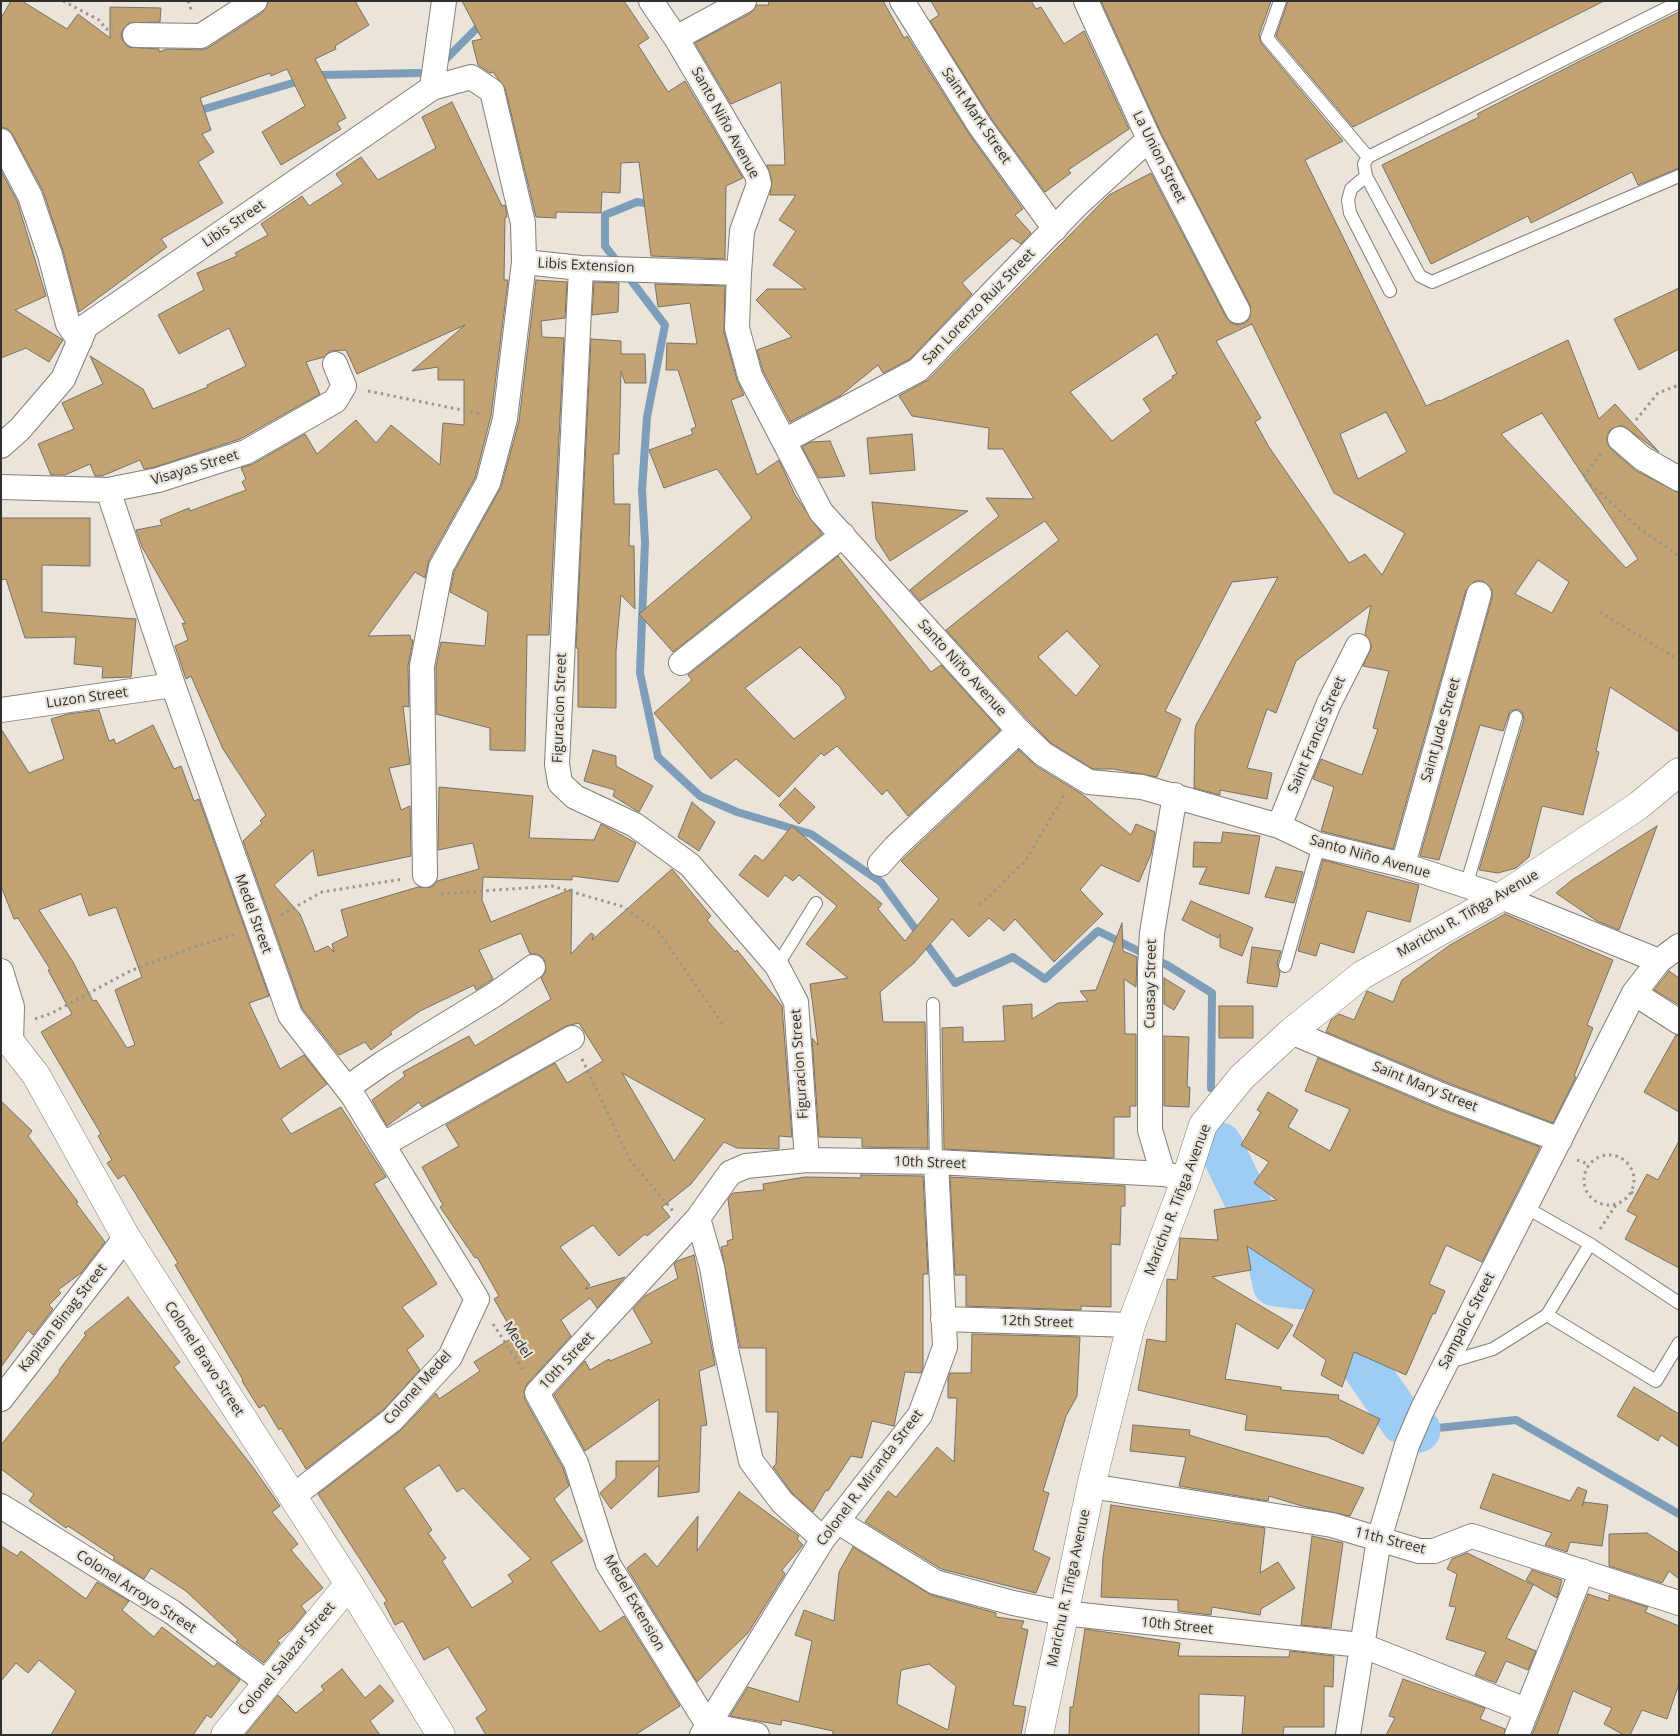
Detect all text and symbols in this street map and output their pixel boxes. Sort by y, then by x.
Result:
street label: Santo Niño Avenue [687,64,763,182]
street label: Saint Mark Street [938,65,1014,167]
street label: La Union Street [1129,108,1189,206]
street label: Libis Street [199,197,269,251]
street label: San Lorenzo Ruiz Street [919,246,1039,368]
street label: Libis Extension [537,255,635,277]
street label: Visayas Street [149,447,241,489]
street label: Santo Niño Avenue [914,616,1010,720]
street label: Figuracion Street [550,653,570,763]
street label: Saint Francis Street [1285,674,1349,796]
street label: Saint Jude Street [1418,676,1464,784]
street label: Luzon Street [45,684,129,712]
street label: Santo Niño Avenue [1308,832,1432,882]
street label: Marichu R. Tiñga Avenue [1394,867,1542,961]
street label: Medel Street [231,872,275,956]
street label: Cuasay Street [1142,939,1160,1029]
street label: Figuracion Street [788,1008,812,1120]
street label: Saint Mary Street [1370,1058,1480,1116]
street label: Marichu R. Tiñga Avenue [1141,1122,1215,1278]
street label: 10th Street [894,1153,966,1173]
street label: Kapitan Binag Street [16,1261,110,1375]
street label: Sampaloc Street [1435,1270,1499,1372]
street label: Colonel Bravo Street [161,1298,247,1420]
street label: 12th Street [1001,1312,1073,1332]
street label: Medel [499,1318,535,1362]
street label: 10th Street [536,1329,598,1393]
street label: Colonel Medel [381,1348,455,1428]
street label: Colonel R. Miranda Street [813,1407,927,1549]
street label: Marichu R. Tiñga Avenue [1044,1508,1094,1668]
street label: 11th Street [1353,1524,1427,1558]
street label: Colonel Arroyo Street [73,1547,199,1637]
street label: Medel Extension [600,1552,668,1654]
street label: Colonel Salazar Street [235,1599,339,1719]
street label: 10th Street [1140,1614,1214,1638]

